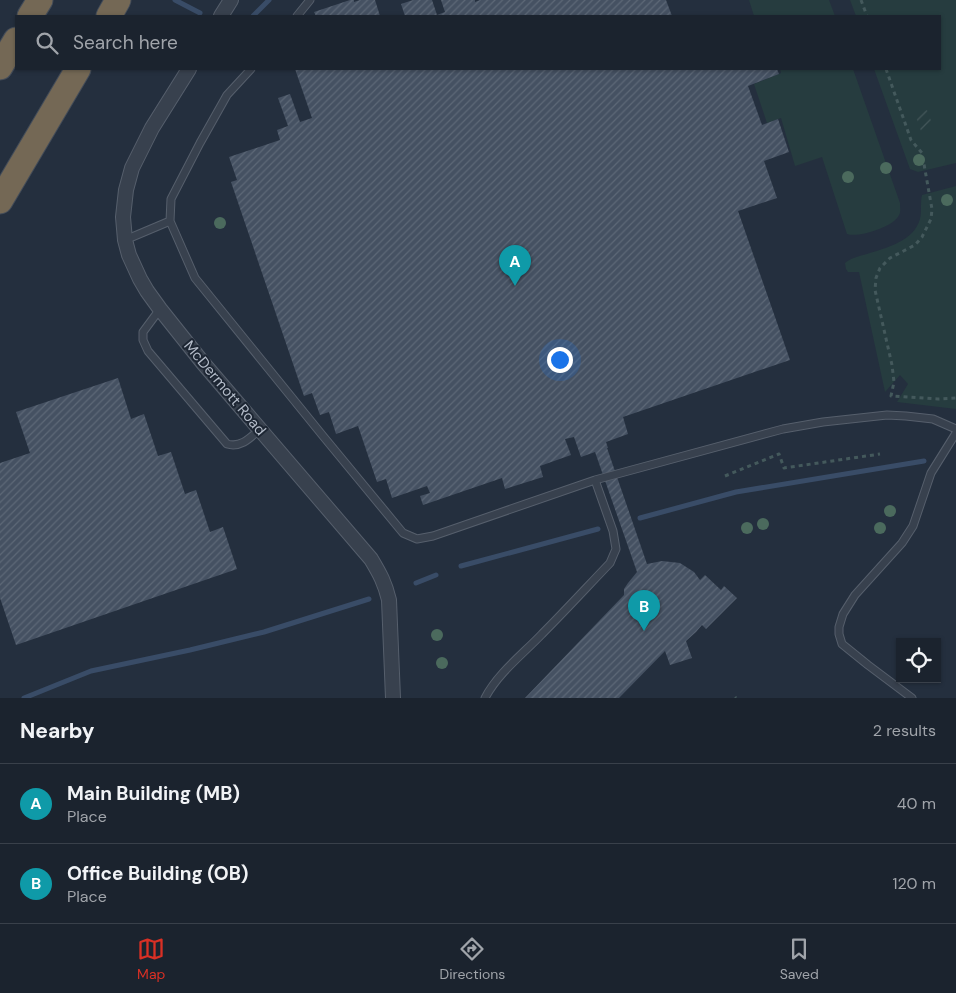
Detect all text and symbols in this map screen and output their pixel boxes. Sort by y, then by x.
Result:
search box [15,15,941,70]
icon: search [33,29,61,57]
text: Search here [73,30,178,55]
pin: A [499,245,531,286]
street label: McDermott Road [179,336,271,440]
your location [547,347,573,373]
pin: B [628,590,660,631]
map controls [896,638,941,683]
button: locate [896,638,941,683]
text: Nearby [20,717,94,745]
text: 2 results [873,720,936,741]
text: Main Building (MB) [67,781,240,806]
text: A [30,793,42,814]
text: 40 m [897,793,936,814]
text: Place [67,806,107,827]
text: Office Building (OB) [67,861,249,886]
text: B [31,873,41,894]
text: 120 m [892,873,936,894]
text: Place [67,886,107,907]
tab: Map [137,935,165,983]
tab: Directions [440,935,505,983]
tab: Saved [780,935,819,983]

